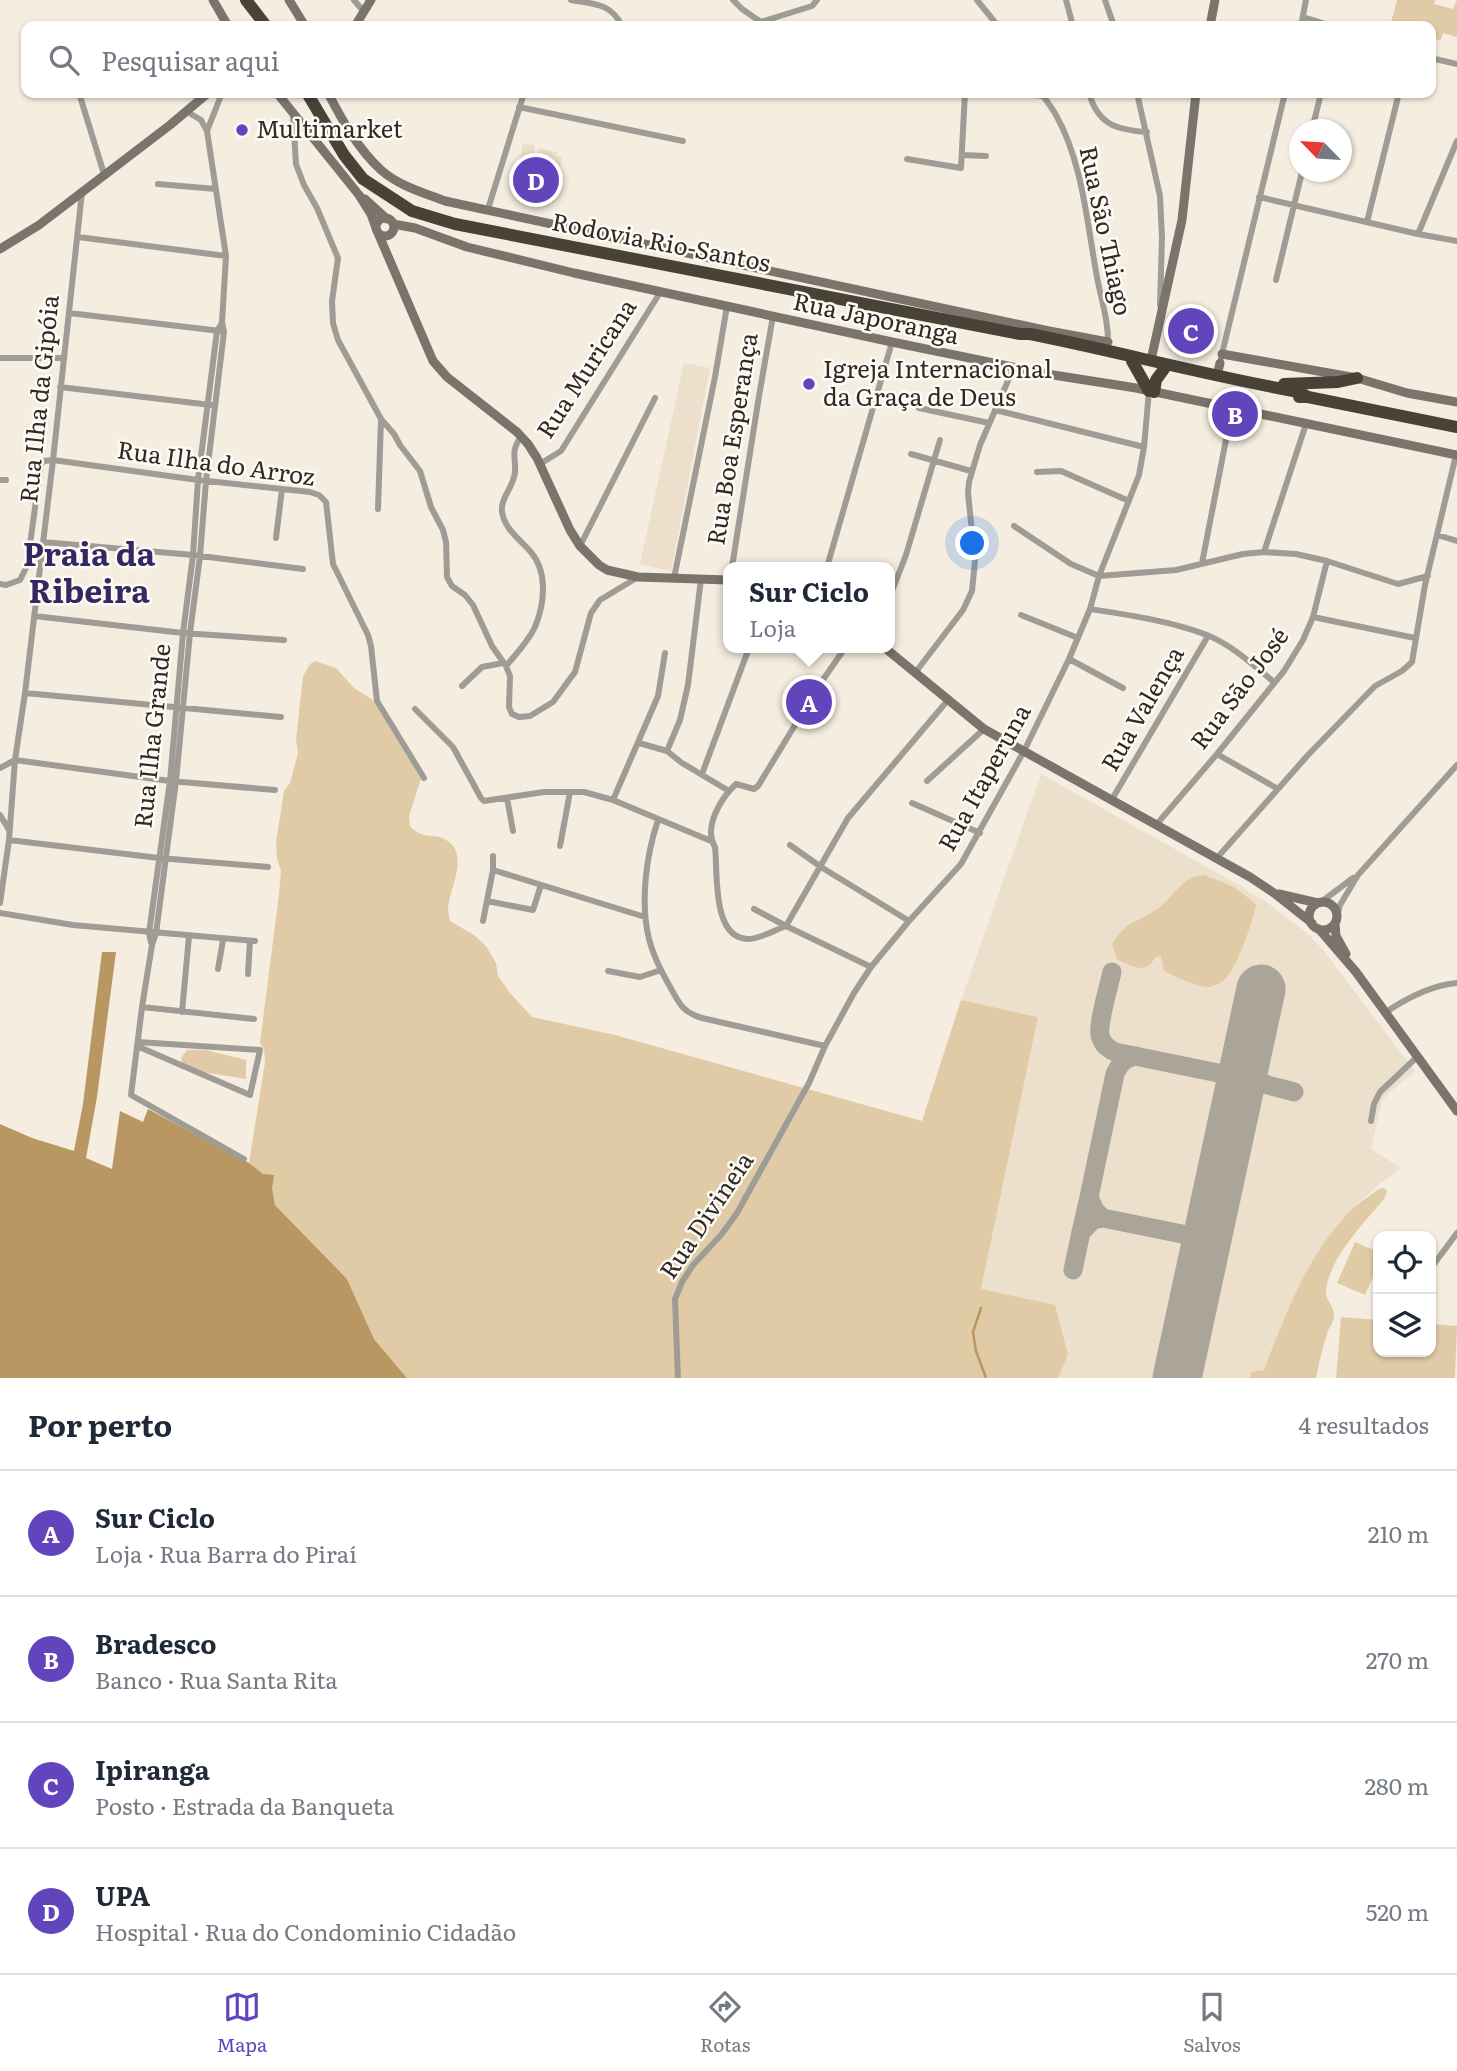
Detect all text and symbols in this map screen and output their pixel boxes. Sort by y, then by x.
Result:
search box [21,21,1436,98]
text: Pesquisar aqui [101,40,279,79]
icon: search [45,41,83,79]
place label: Multimarket [256,110,403,145]
north arrow [1289,119,1352,182]
marker: Multimarket [234,122,250,138]
street label: Rua São Thiago [1072,142,1143,319]
pin: D [513,154,559,206]
street label: Rodovia Rio-Santos [549,202,774,279]
street label: Rua Japoranga [790,282,963,351]
street label: Rua Muricana [527,291,643,444]
street label: Rua Ilha da Gipóia [9,293,66,504]
pin: C [1168,305,1214,357]
street label: Rua Boa Esperança [696,330,765,547]
place label: Igreja Internacional da Graça de Deus [823,350,1052,413]
marker: Igreja Internacional da Graça de Deus [801,376,817,392]
pin: B [1212,388,1258,440]
street label: Rua Ilha do Arroz [115,430,318,493]
your location [955,526,989,560]
district label: Praia da Ribeira [23,528,156,613]
popup [723,562,895,653]
text: Sur Ciclo [749,571,869,610]
text: Loja [749,610,796,644]
street label: Rua São José [1181,619,1295,756]
street label: Rua Valença [1091,639,1191,777]
street label: Rua Ilha Grande [123,642,178,830]
pin: A [786,676,832,728]
street label: Rua Itaperuna [928,697,1038,857]
street label: Rua Divineia [650,1144,760,1285]
map controls [1373,1231,1436,1357]
button: locate [1373,1231,1436,1294]
button: layers [1373,1294,1436,1357]
text: Por perto [28,1402,172,1446]
text: 4 resultados [1298,1407,1429,1441]
text: Sur Ciclo [95,1497,215,1536]
text: A [42,1516,60,1550]
text: 210 m [1368,1516,1429,1550]
text: Loja · Rua Barra do Piraí [95,1536,357,1570]
text: Bradesco [95,1623,217,1662]
text: B [43,1642,59,1676]
text: 270 m [1366,1642,1429,1676]
text: Banco · Rua Santa Rita [95,1662,338,1696]
text: Ipiranga [95,1749,210,1788]
text: C [43,1768,59,1802]
text: 280 m [1364,1768,1429,1802]
text: Posto · Estrada da Banqueta [95,1788,394,1822]
text: UPA [95,1875,150,1914]
text: D [42,1894,60,1928]
text: 520 m [1366,1894,1429,1928]
text: Hospital · Rua do Condominio Cidadão [95,1914,516,1948]
tab: Mapa [216,1988,267,2058]
tab: Rotas [700,1988,750,2058]
tab: Salvos [1183,1988,1241,2058]

